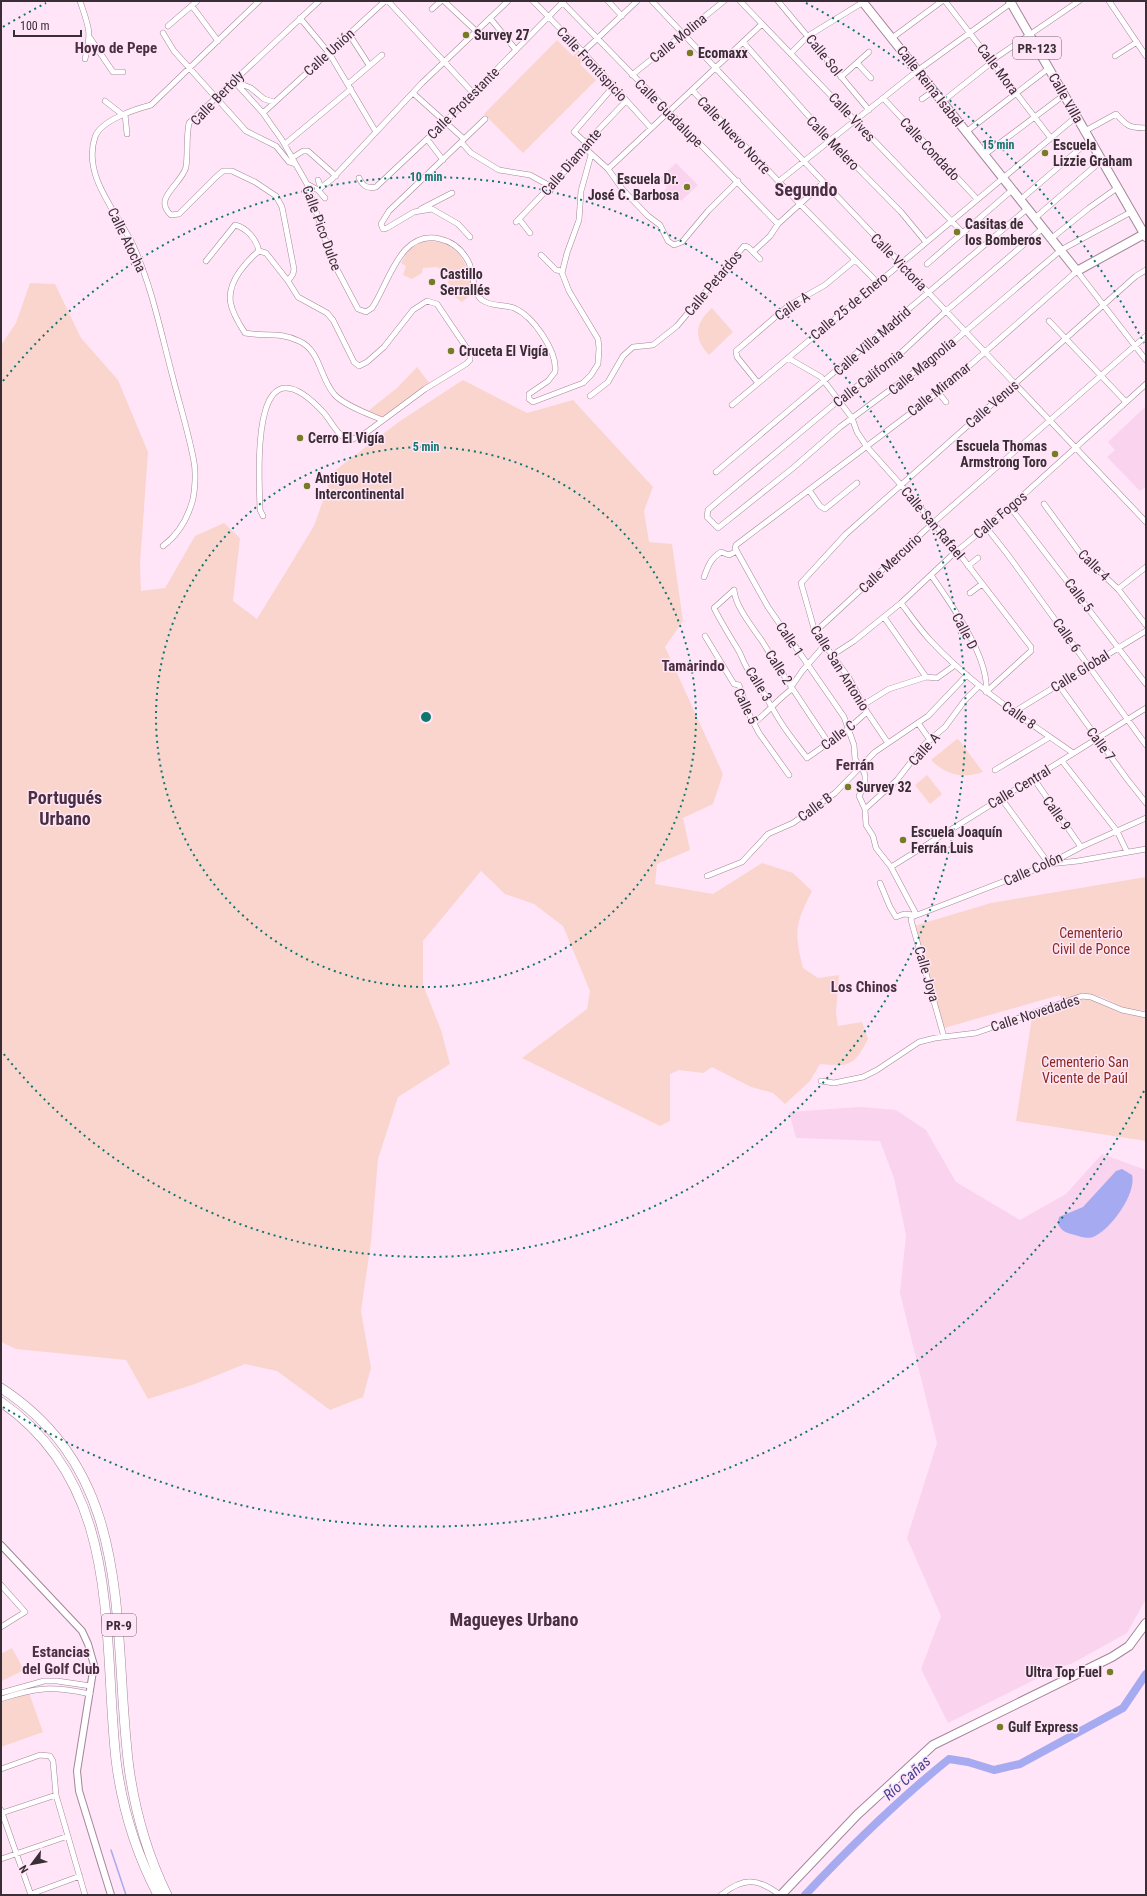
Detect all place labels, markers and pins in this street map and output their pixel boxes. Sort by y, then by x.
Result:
place label: Survey 27 [474,27,530,43]
marker: Survey 27 [461,30,471,40]
place label: Ecomaxx [698,45,748,61]
marker: Ecomaxx [685,48,695,58]
place label: Escuela Lizzie Graham [1053,137,1132,169]
marker: Escuela Lizzie Graham [1040,148,1050,158]
place label: Escuela Dr. José C. Barbosa [588,171,679,203]
marker: Escuela Dr. José C. Barbosa [682,182,692,192]
place label: Casitas de los Bomberos [965,216,1042,248]
marker: Casitas de los Bomberos [952,227,962,237]
place label: Castillo Serrallés [440,266,490,298]
marker: Castillo Serrallés [427,277,437,287]
place label: Cruceta El Vigía [459,343,549,359]
marker: Cruceta El Vigía [446,346,456,356]
place label: Cerro El Vigía [308,430,385,446]
marker: Cerro El Vigía [295,433,305,443]
place label: Escuela Thomas Armstrong Toro [956,438,1047,470]
marker: Escuela Thomas Armstrong Toro [1050,449,1060,459]
place label: Antiguo Hotel Intercontinental [315,470,404,502]
marker: Antiguo Hotel Intercontinental [302,481,312,491]
centre of rings [419,710,433,724]
place label: Survey 32 [856,779,912,795]
marker: Survey 32 [843,782,853,792]
place label: Escuela Joaquín Ferrán Luis [911,824,1003,856]
marker: Escuela Joaquín Ferrán Luis [898,835,908,845]
place label: Ultra Top Fuel [1025,1664,1102,1680]
marker: Ultra Top Fuel [1105,1667,1115,1677]
place label: Gulf Express [1008,1719,1078,1735]
marker: Gulf Express [995,1722,1005,1732]

